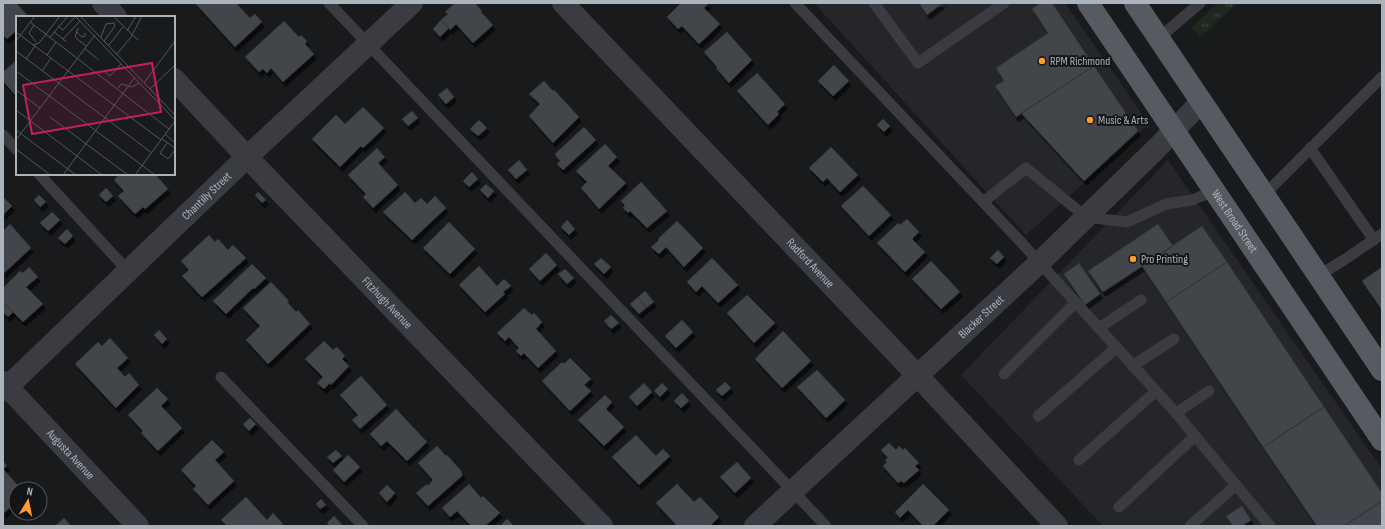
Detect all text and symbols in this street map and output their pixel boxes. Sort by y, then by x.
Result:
inset map [16,16,175,175]
place label: RPM Richmond [1050,54,1110,69]
marker: RPM Richmond [1037,56,1047,66]
place label: Music & Arts [1098,113,1148,128]
marker: Music & Arts [1085,115,1095,125]
street label: Chantilly Street [179,169,235,223]
street label: West Broad Street [1208,187,1261,256]
street label: Radford Avenue [783,235,837,291]
place label: Pro Printing [1141,252,1188,267]
marker: Pro Printing [1128,254,1138,264]
street label: Fitzhugh Avenue [358,274,415,332]
street label: Blacker Street [955,292,1008,342]
street label: Augusta Avenue [42,425,98,483]
north arrow [8,481,48,521]
text: N [26,485,34,499]

